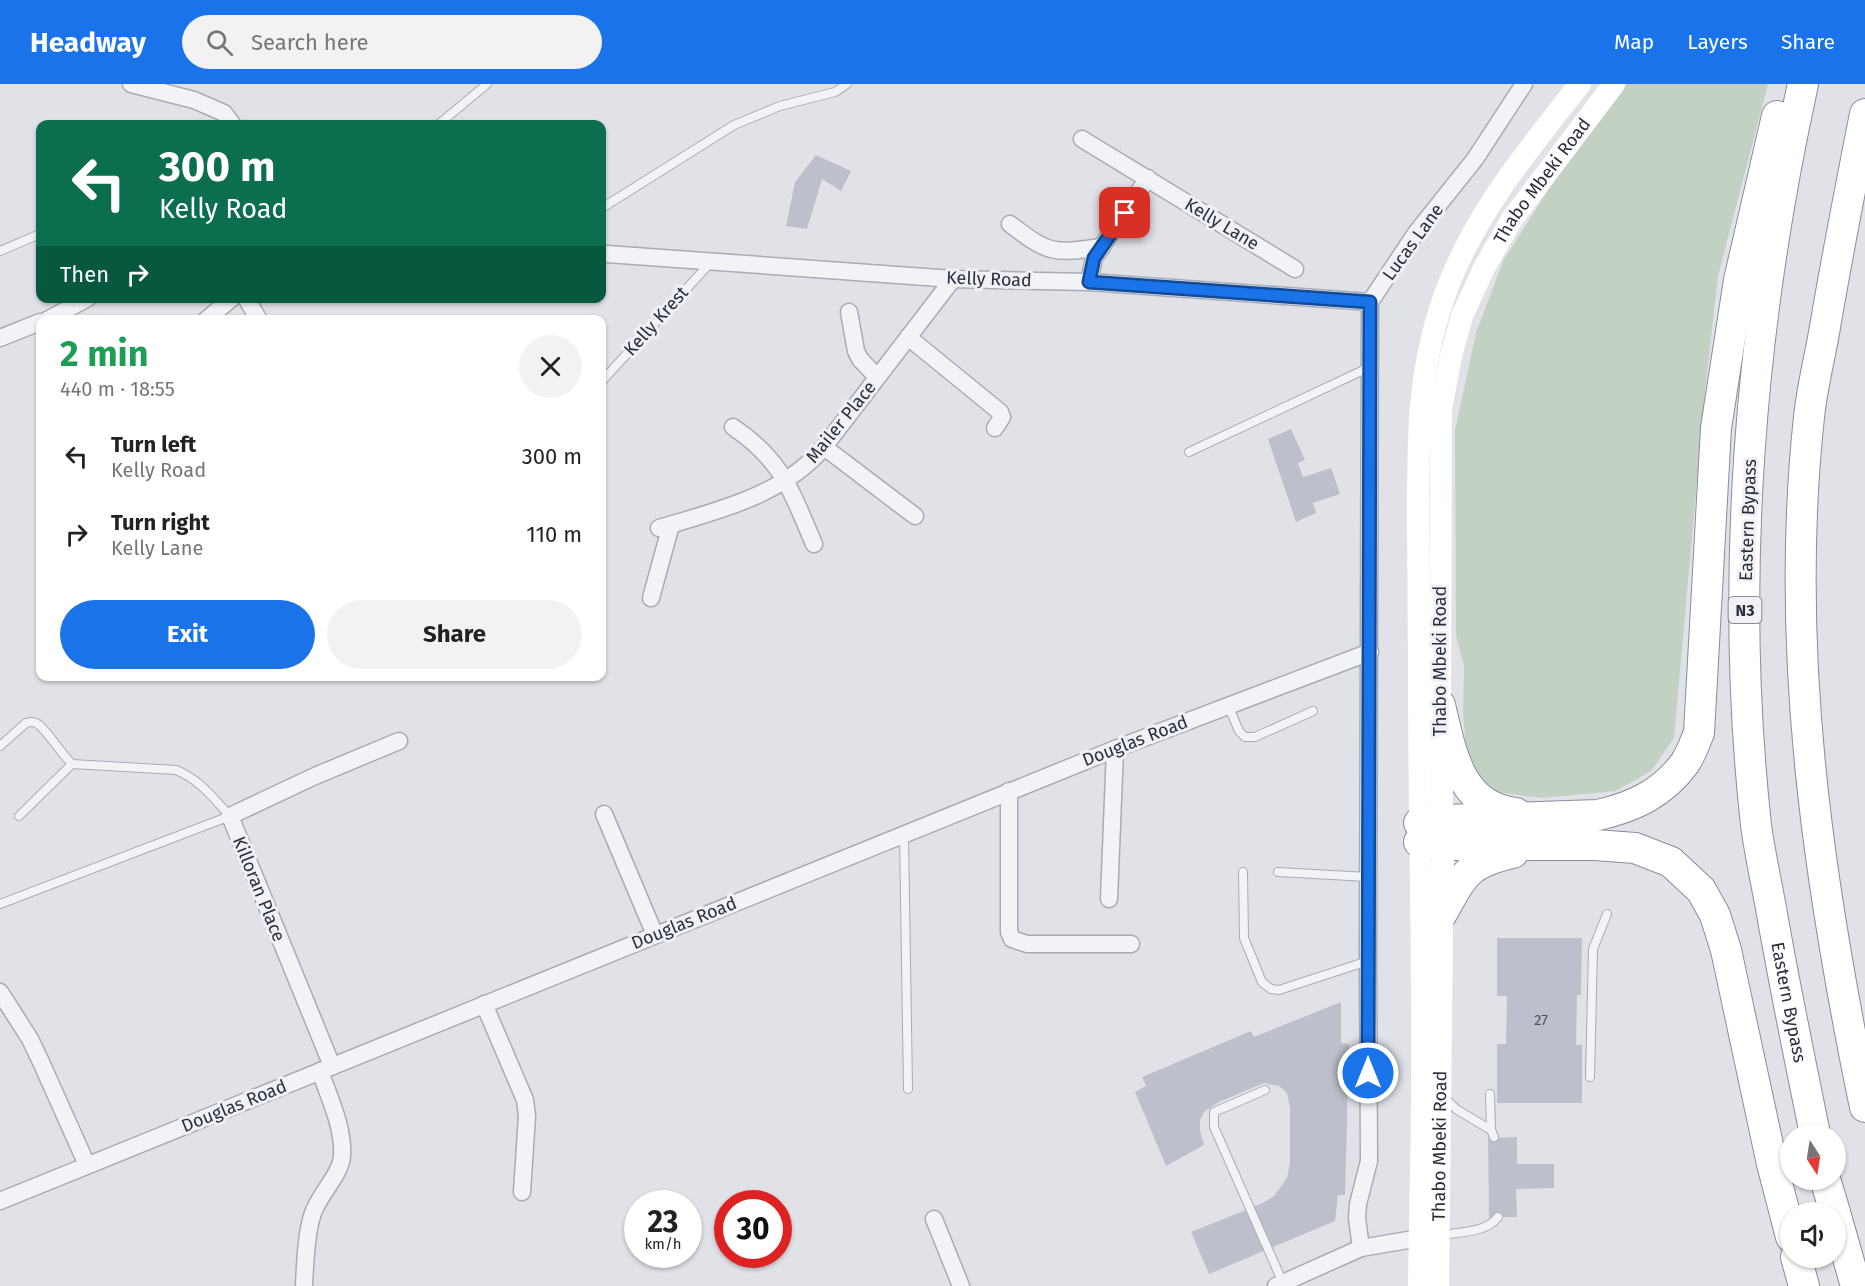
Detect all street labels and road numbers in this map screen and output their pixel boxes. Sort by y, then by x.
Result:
street label: Thabo Mbeki Road [1489,114,1595,248]
street label: Kelly Lane [1181,193,1263,255]
street label: Lucas Lane [1378,199,1448,285]
street label: Kelly Road [946,267,1032,291]
street label: Kelly Krest [619,281,693,360]
street label: Mailer Place [801,377,881,467]
street label: Eastern Bypass [1735,459,1761,581]
street label: Thabo Mbeki Road [1429,586,1451,736]
road number: N3 [1728,597,1762,623]
street label: Douglas Road [1079,711,1191,771]
street label: Killoran Place [228,833,290,945]
street label: Douglas Road [628,892,740,954]
street label: Eastern Bypass [1766,940,1811,1065]
street label: Thabo Mbeki Road [1428,1070,1451,1222]
street label: Douglas Road [178,1075,290,1137]

